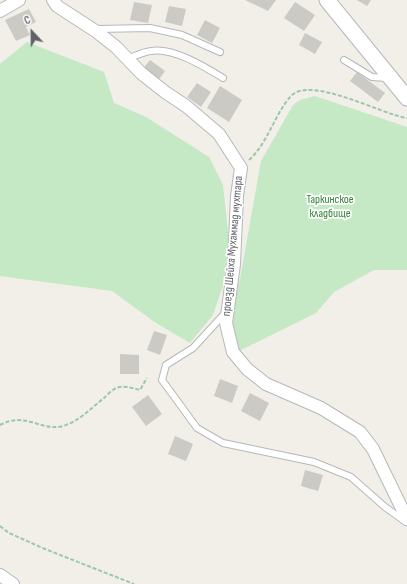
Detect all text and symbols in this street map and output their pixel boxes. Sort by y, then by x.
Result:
north arrow [12,12,52,52]
text: С [22,13,32,27]
street label: проезд Шейха Мухаммад мухтара [220,175,246,317]
park label: Таркинское кладбище [306,193,354,221]

